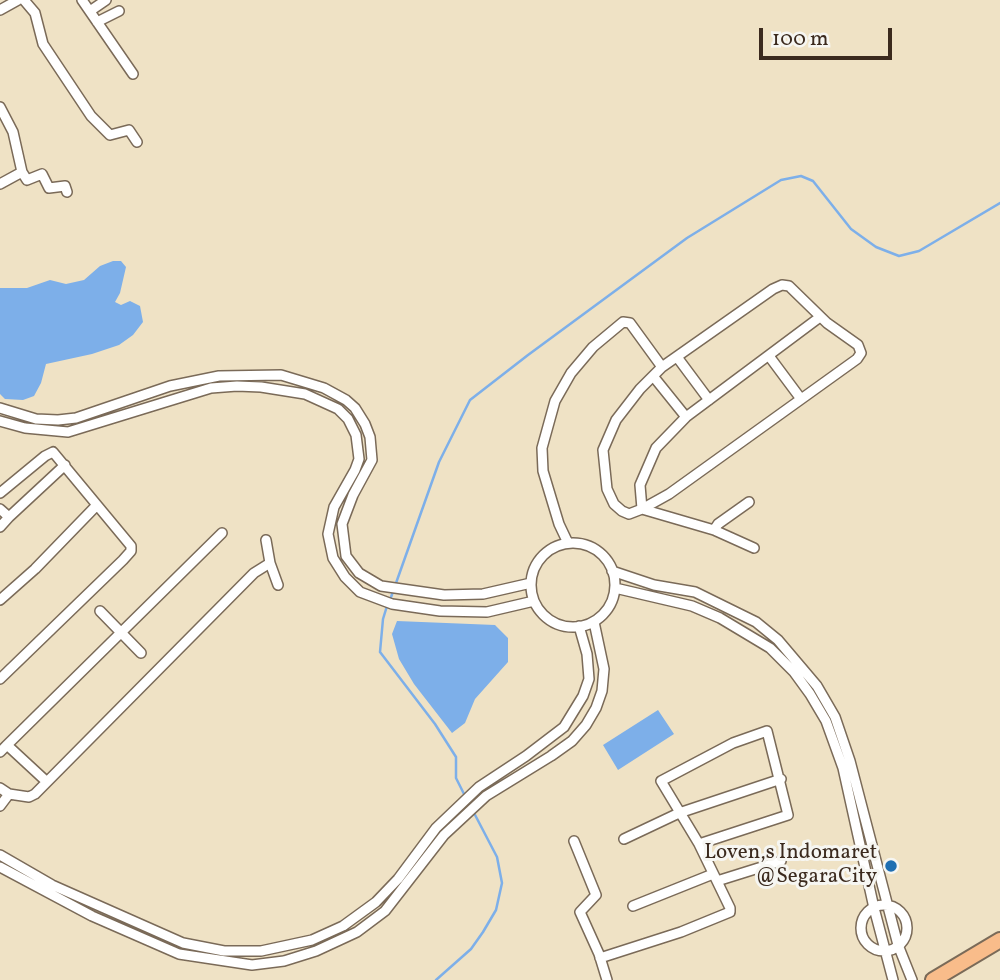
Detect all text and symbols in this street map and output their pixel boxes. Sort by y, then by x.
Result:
scale bar [762,14,895,58]
text: 100 m [772,25,829,54]
place label: Loven,s Indomaret @SegaraCity [704,841,877,891]
marker: Loven,s Indomaret @SegaraCity [883,858,899,874]

